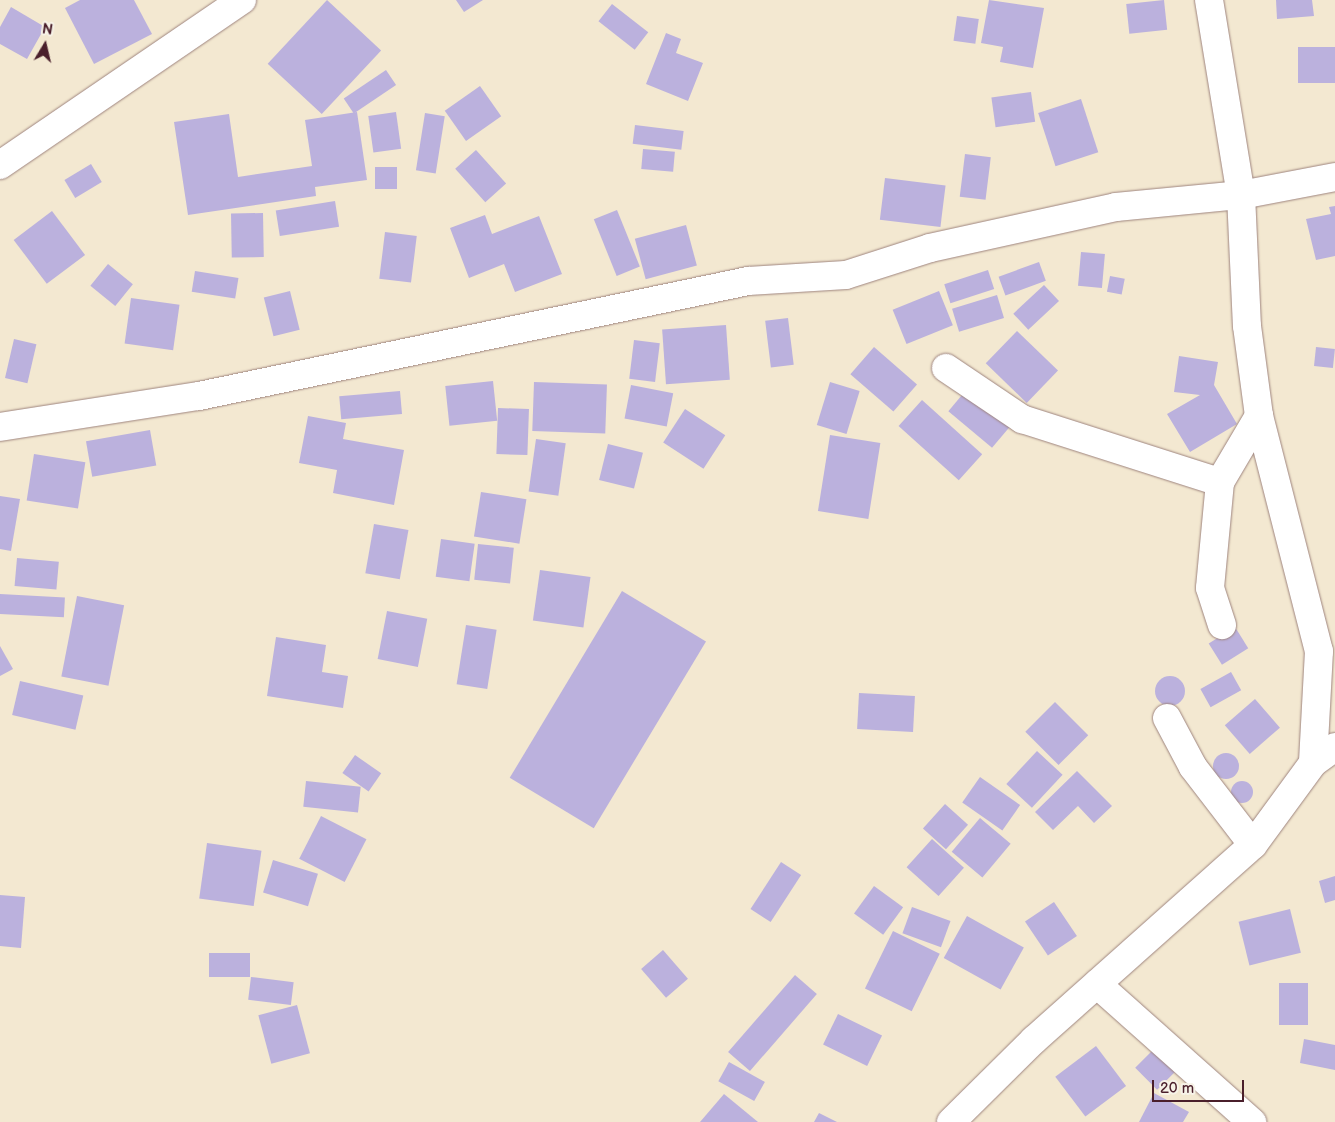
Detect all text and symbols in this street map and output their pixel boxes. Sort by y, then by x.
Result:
north arrow [20,20,70,70]
text: N [41,20,54,39]
scale bar [1155,1070,1248,1102]
text: 20 m [1160,1079,1194,1098]

